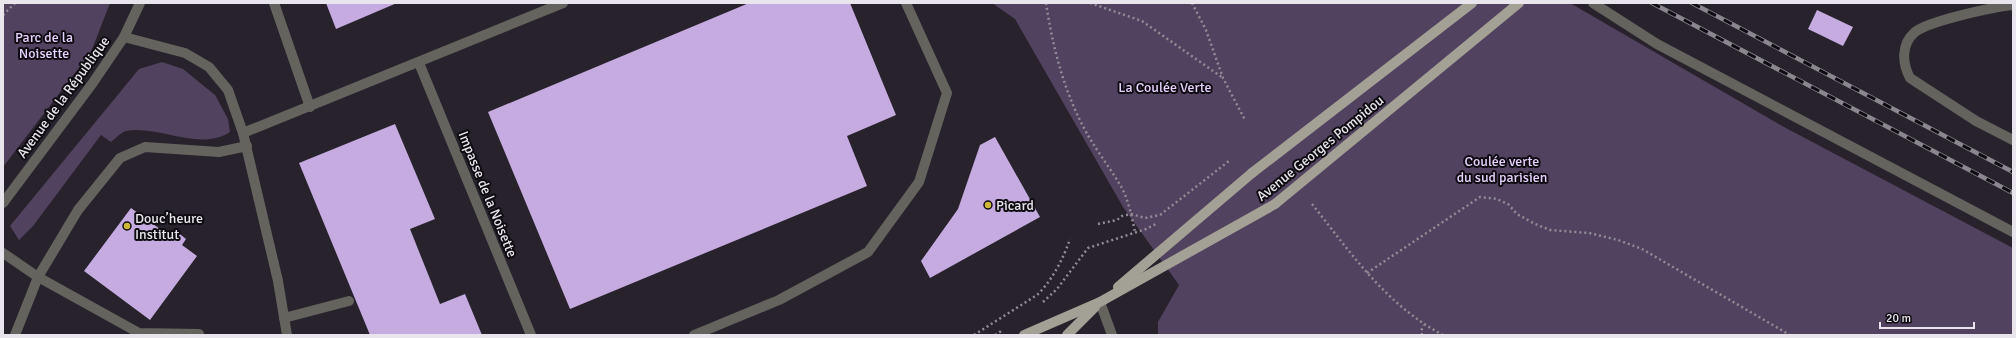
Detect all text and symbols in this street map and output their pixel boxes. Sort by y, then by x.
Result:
park label: Parc de la Noisette [15,29,73,62]
street label: Avenue de la République [14,33,113,161]
park label: La Coulée Verte [1118,79,1212,96]
street label: Avenue Georges Pompidou [1253,92,1387,205]
street label: Impasse de la Noisette [454,129,521,260]
park label: Coulée verte du sud parisien [1457,153,1547,186]
place label: Picard [996,197,1034,214]
marker: Picard [983,200,993,210]
place label: Douc’heure Institut [135,210,203,243]
marker: Douc’heure Institut [122,221,132,231]
scale bar [1880,304,1974,330]
text: 20 m [1886,311,1911,326]

